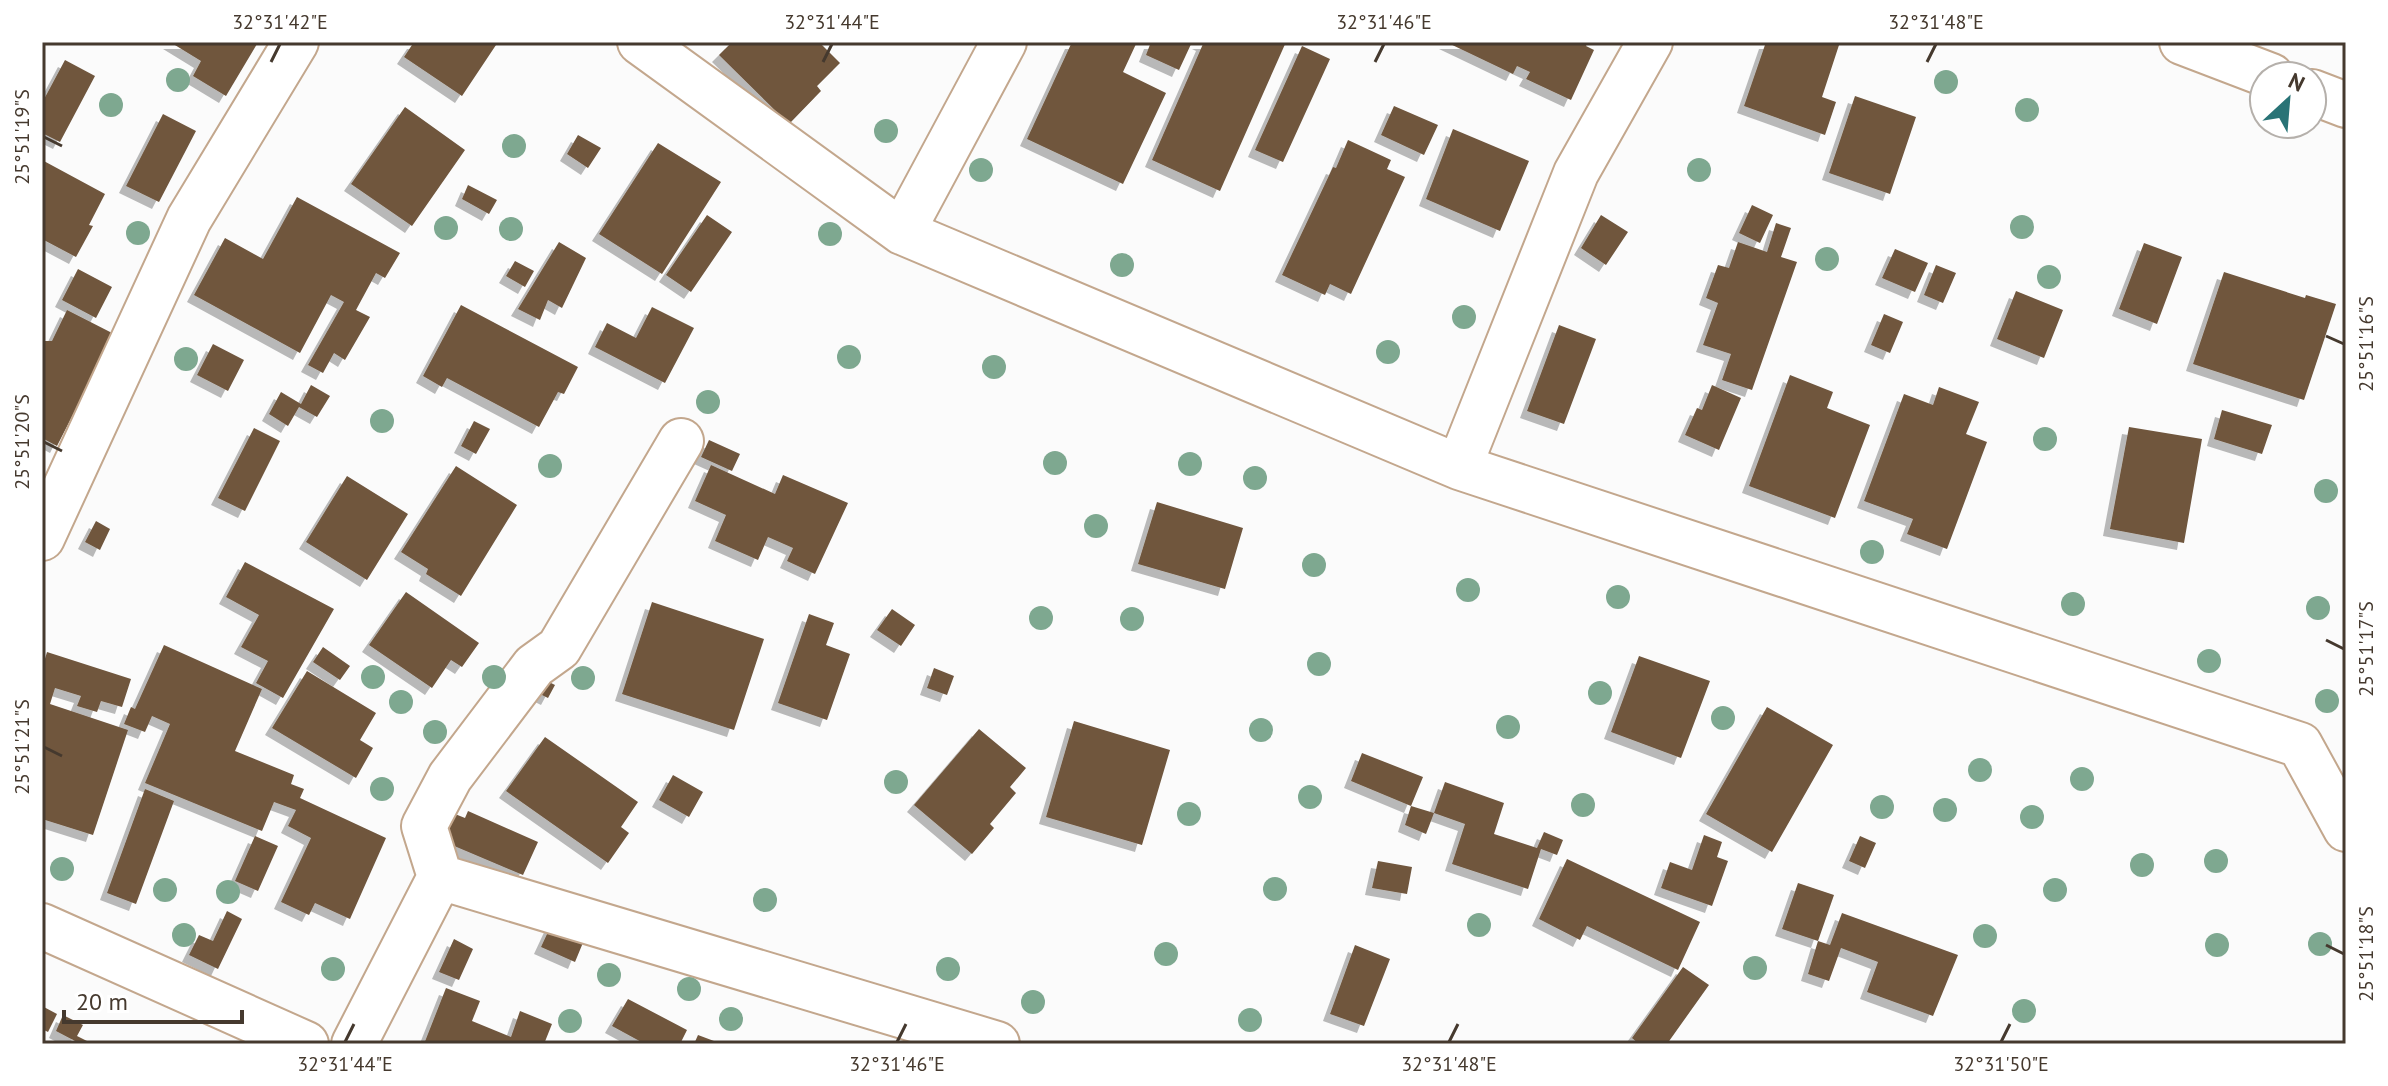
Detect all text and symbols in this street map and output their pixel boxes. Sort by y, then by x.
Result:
text: 32°31'42"E [232,9,328,35]
text: 32°31'44"E [784,9,880,35]
text: 32°31'46"E [1336,9,1432,35]
text: 32°31'48"E [1888,9,1984,35]
north arrow [2248,60,2328,140]
text: N [2284,66,2309,98]
text: 25°51'19"S [9,89,35,185]
text: 25°51'16"S [2353,296,2379,392]
text: 25°51'20"S [9,394,35,490]
text: 25°51'17"S [2353,601,2379,697]
text: 25°51'21"S [9,699,35,795]
text: 25°51'18"S [2353,906,2379,1002]
scale bar [64,974,242,1024]
text: 20 m [76,986,128,1017]
text: 32°31'44"E [297,1051,393,1077]
text: 32°31'46"E [849,1051,945,1077]
text: 32°31'48"E [1401,1051,1497,1077]
text: 32°31'50"E [1953,1051,2049,1077]

